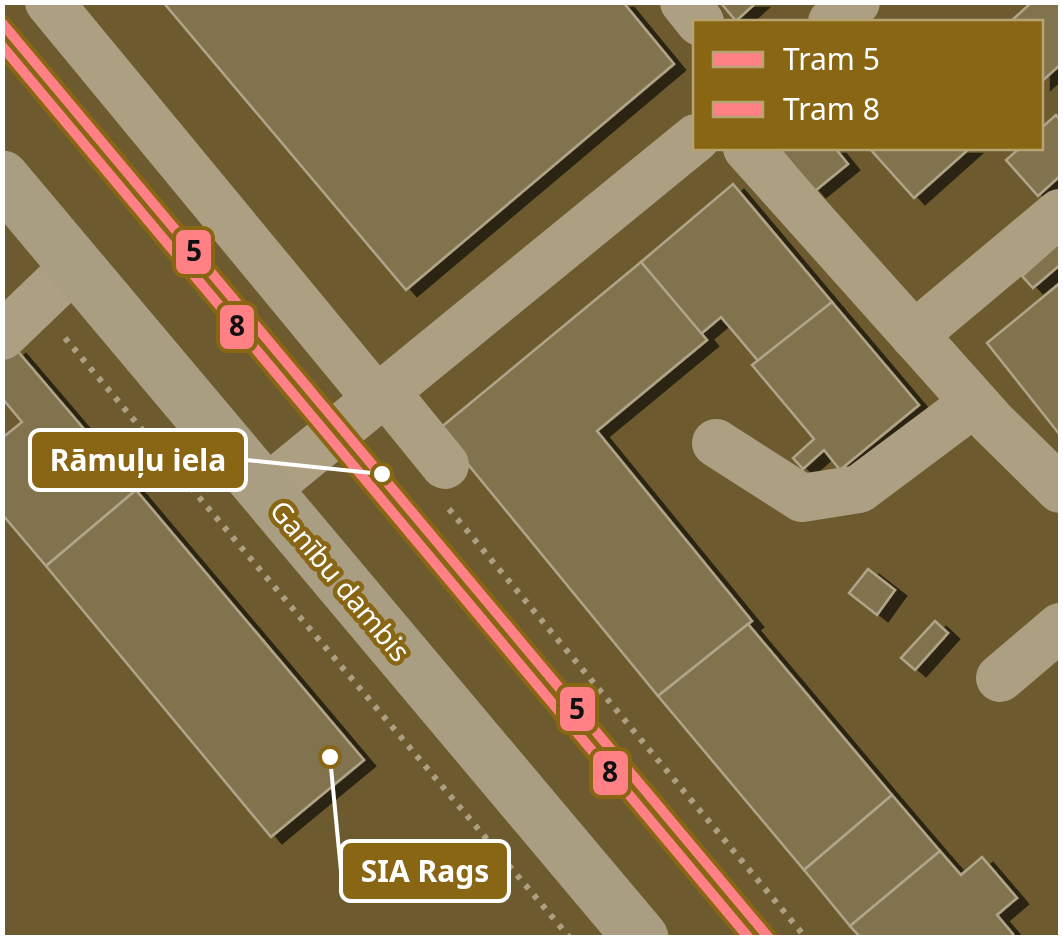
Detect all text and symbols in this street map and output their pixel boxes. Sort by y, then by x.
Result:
legend [693,20,1043,150]
text: Tram 5 [783,38,880,79]
text: Tram 8 [783,88,880,129]
line badge: 5 [174,228,213,276]
text: 5 [186,231,202,269]
line badge: 8 [218,303,256,351]
text: 8 [229,306,245,344]
callout: Rāmuļu iela [30,430,246,490]
text: Rāmuļu iela [50,439,226,480]
street label: Ganību dambis [262,492,419,669]
line badge: 5 [558,685,597,733]
text: 5 [569,689,585,727]
line badge: 8 [591,749,630,797]
text: 8 [602,752,618,790]
callout: SIA Rags [341,841,509,901]
text: SIA Rags [361,850,489,891]

